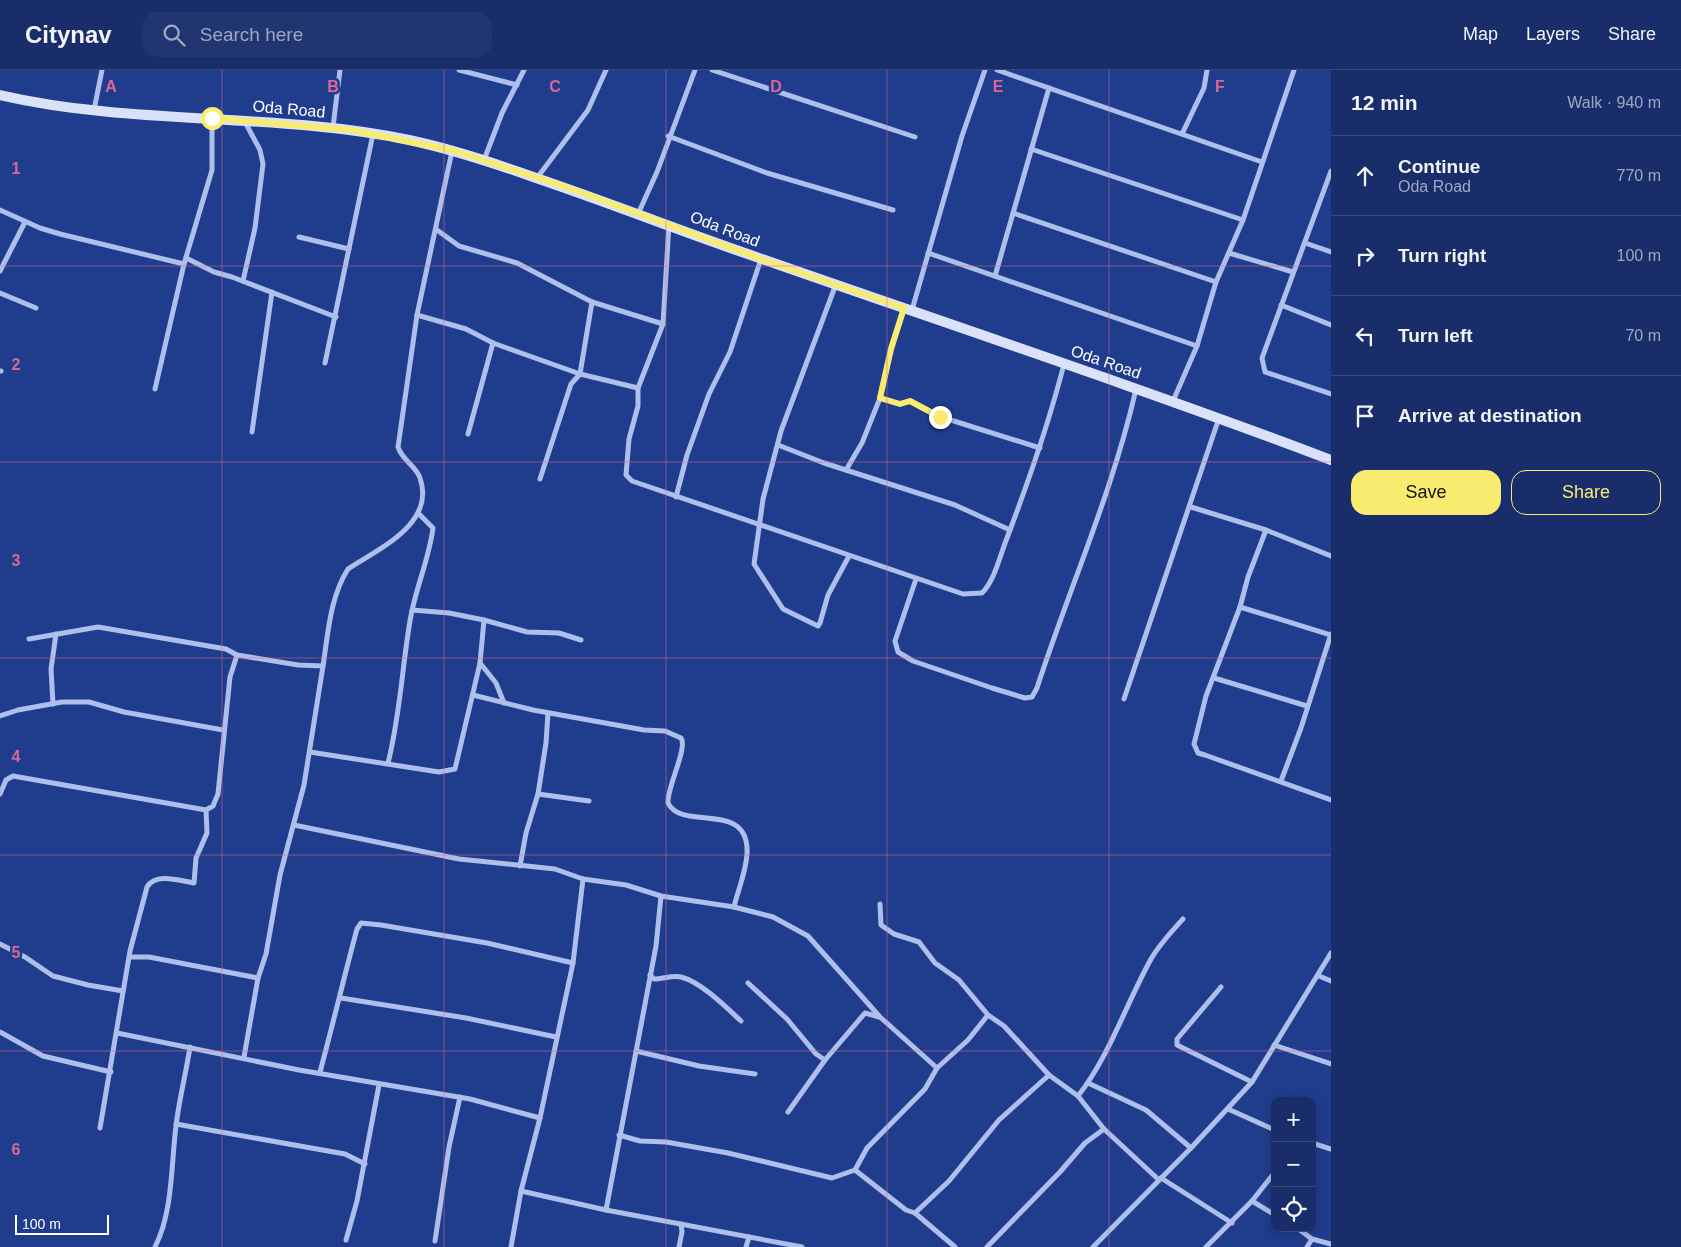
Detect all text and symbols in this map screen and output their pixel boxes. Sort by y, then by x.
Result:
search box [142,12,492,57]
text: Citynav [25,21,112,48]
icon: search [160,21,188,49]
text: Search here [200,24,303,45]
text: Map [1463,24,1498,44]
text: Layers [1526,24,1580,44]
text: Share [1608,24,1656,44]
text: A [105,78,117,95]
text: B [327,78,339,95]
text: C [549,78,561,95]
text: D [770,78,782,95]
text: E [993,78,1004,95]
text: F [1215,78,1225,95]
text: 12 min [1351,91,1418,114]
text: Walk · 940 m [1567,94,1661,111]
street label: Oda Road [252,97,326,121]
route start [201,107,224,130]
text: Continue [1398,156,1480,177]
text: 1 [12,160,21,177]
icon: ahead [1351,162,1379,190]
text: 770 m [1617,167,1661,184]
text: Oda Road [1398,178,1471,195]
street label: Oda Road [688,208,762,250]
icon: right [1351,242,1379,270]
text: Turn right [1398,245,1486,266]
text: 100 m [1617,247,1661,264]
icon: left [1351,322,1379,350]
text: Turn left [1398,325,1473,346]
text: 70 m [1625,327,1661,344]
street label: Oda Road [1069,342,1143,382]
text: 2 [12,356,21,373]
icon: arrive [1351,402,1379,430]
text: Arrive at destination [1398,405,1582,426]
route end [929,406,952,429]
button: Save [1351,470,1501,515]
button: Share [1511,470,1661,515]
text: 3 [12,552,21,569]
text: 4 [12,748,21,765]
text: 5 [12,944,21,961]
map controls [1271,1097,1316,1232]
button: + [1271,1097,1316,1142]
text: 6 [12,1141,21,1158]
button: − [1271,1142,1316,1187]
button: locate [1271,1187,1316,1232]
scale bar [15,1212,109,1235]
text: 100 m [22,1216,61,1232]

